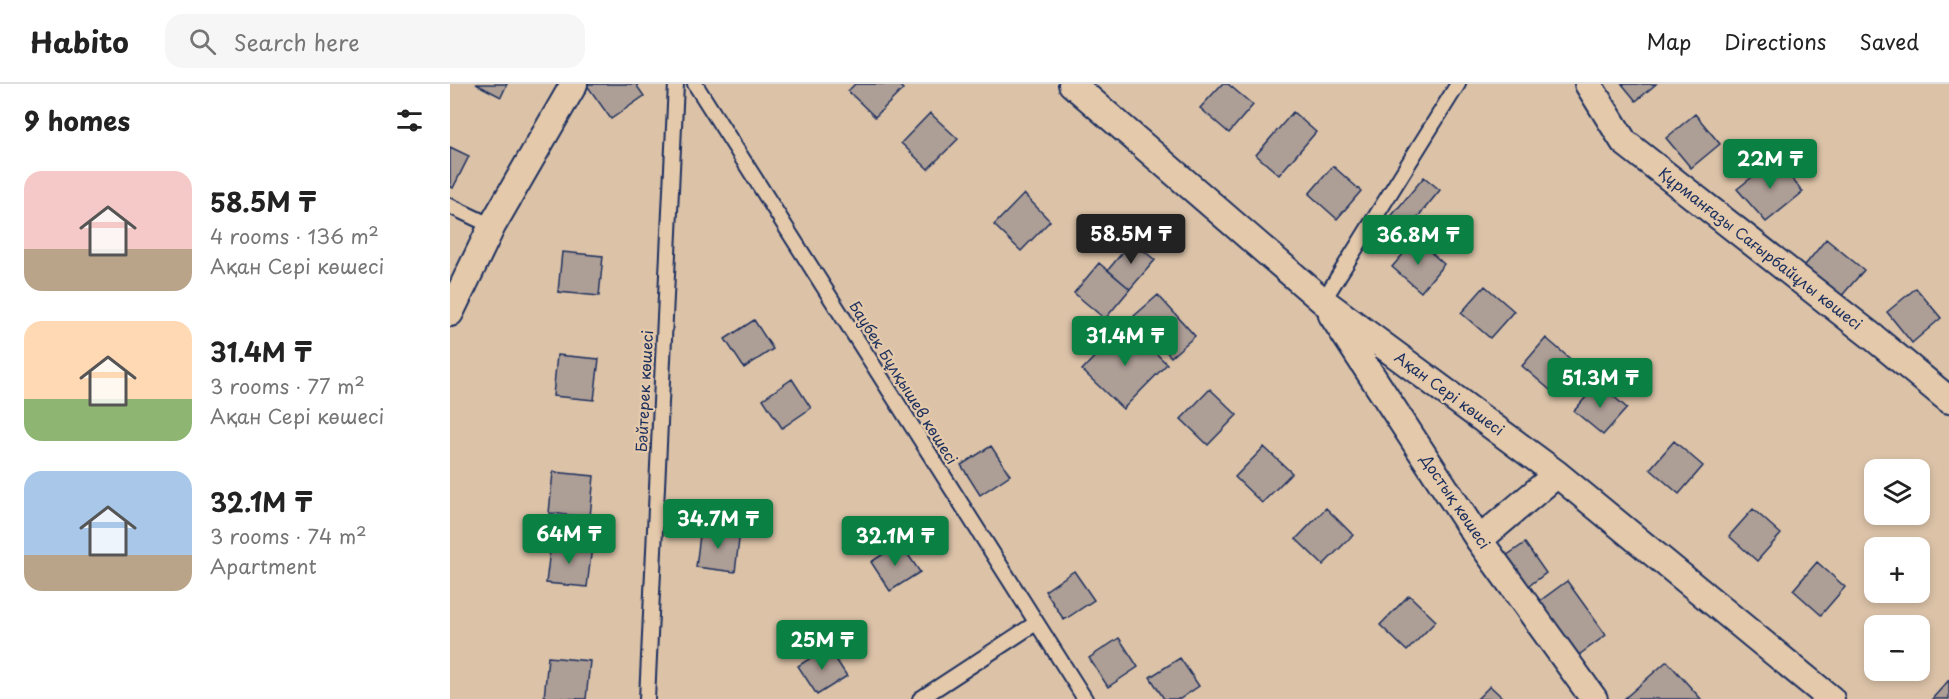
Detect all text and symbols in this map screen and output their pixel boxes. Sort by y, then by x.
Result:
search box [165,14,585,68]
text: Habito [30,20,129,63]
icon: search [186,25,219,58]
text: Search here [234,25,360,58]
text: Map [1646,25,1691,57]
text: Directions [1724,25,1826,57]
text: Saved [1859,25,1919,57]
text: 9 homes [24,101,130,140]
icon: filters [393,104,426,137]
pin: 22M ₸ [1728,139,1812,190]
text: 22M ₸ [1737,143,1803,173]
street label: Құрманғазы Сағырбайұлы көшесі [1654,161,1868,335]
text: 58.5M ₸ [210,182,316,221]
icon: home [72,195,144,267]
pin: 58.5M ₸ [1076,214,1186,265]
pin: 36.8M ₸ [1363,215,1473,266]
text: 58.5M ₸ [1090,218,1172,248]
text: 36.8M ₸ [1377,219,1459,249]
text: 4 rooms · 136 m² [210,221,379,251]
text: Ақан Сері көшесі [210,251,384,281]
street label: Баубек Бұлқышев көшесі [844,296,964,468]
pin: 31.4M ₸ [1070,316,1180,367]
text: 31.4M ₸ [1086,320,1164,350]
street label: Бәйтерек көшесі [629,329,658,452]
text: 31.4M ₸ [210,332,312,371]
icon: home [72,345,144,417]
street label: Ақан Сері көшесі [1390,345,1510,441]
pin: 51.3M ₸ [1545,358,1655,409]
text: 51.3M ₸ [1561,362,1639,392]
text: 3 rooms · 77 m² [210,371,365,401]
text: Ақан Сері көшесі [210,401,384,431]
street label: Достық көшесі [1415,448,1497,553]
map controls [1864,459,1930,681]
button: layers [1864,459,1930,525]
text: 32.1M ₸ [210,482,312,521]
icon: home [72,495,144,567]
pin: 34.7M ₸ [663,499,773,550]
text: 34.7M ₸ [677,503,759,533]
pin: 64M ₸ [527,514,611,565]
pin: 32.1M ₸ [840,516,950,567]
text: 64M ₸ [537,518,601,548]
text: 32.1M ₸ [856,520,934,550]
text: 3 rooms · 74 m² [210,521,367,551]
button: + [1864,537,1930,603]
text: Apartment [210,551,317,581]
button: − [1864,615,1930,681]
pin: 25M ₸ [780,620,864,671]
text: 25M ₸ [790,624,854,654]

